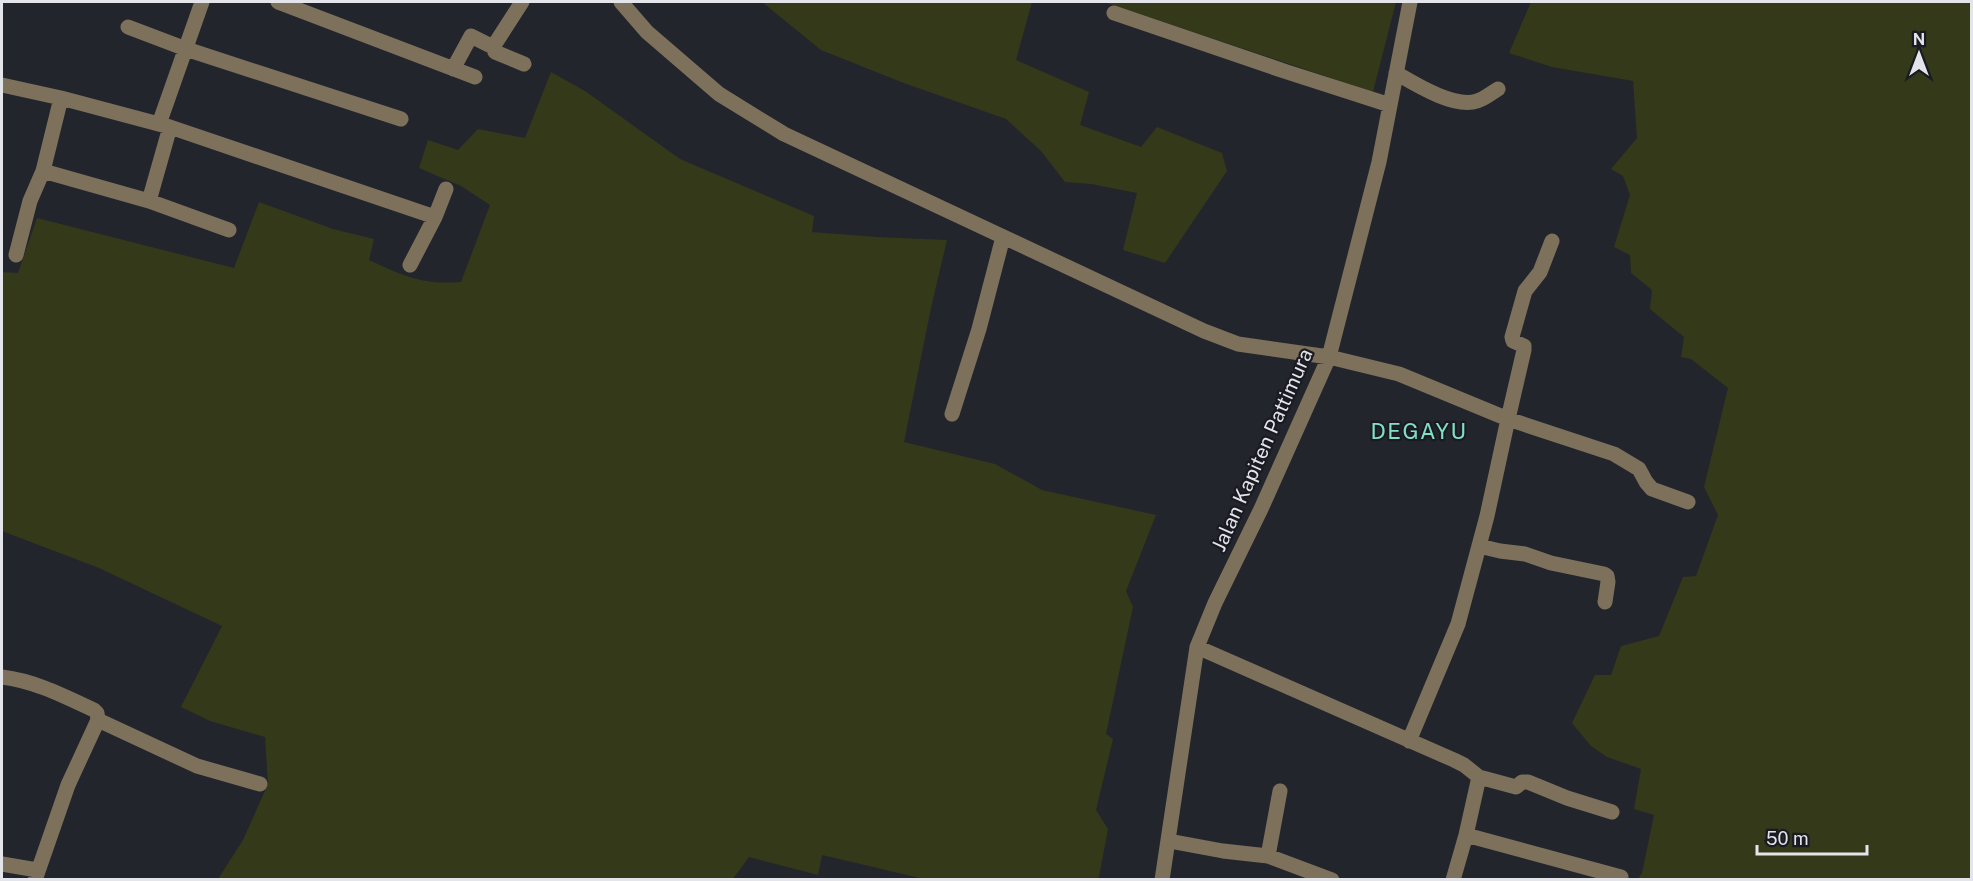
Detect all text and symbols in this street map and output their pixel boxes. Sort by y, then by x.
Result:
north arrow [1889,24,1949,84]
text: N [1913,30,1925,49]
street label: Jalan Kapiten Pattimura [1206,345,1318,555]
district label: DEGAYU [1371,418,1467,444]
scale bar [1757,818,1866,856]
text: 50 m [1766,828,1809,849]

